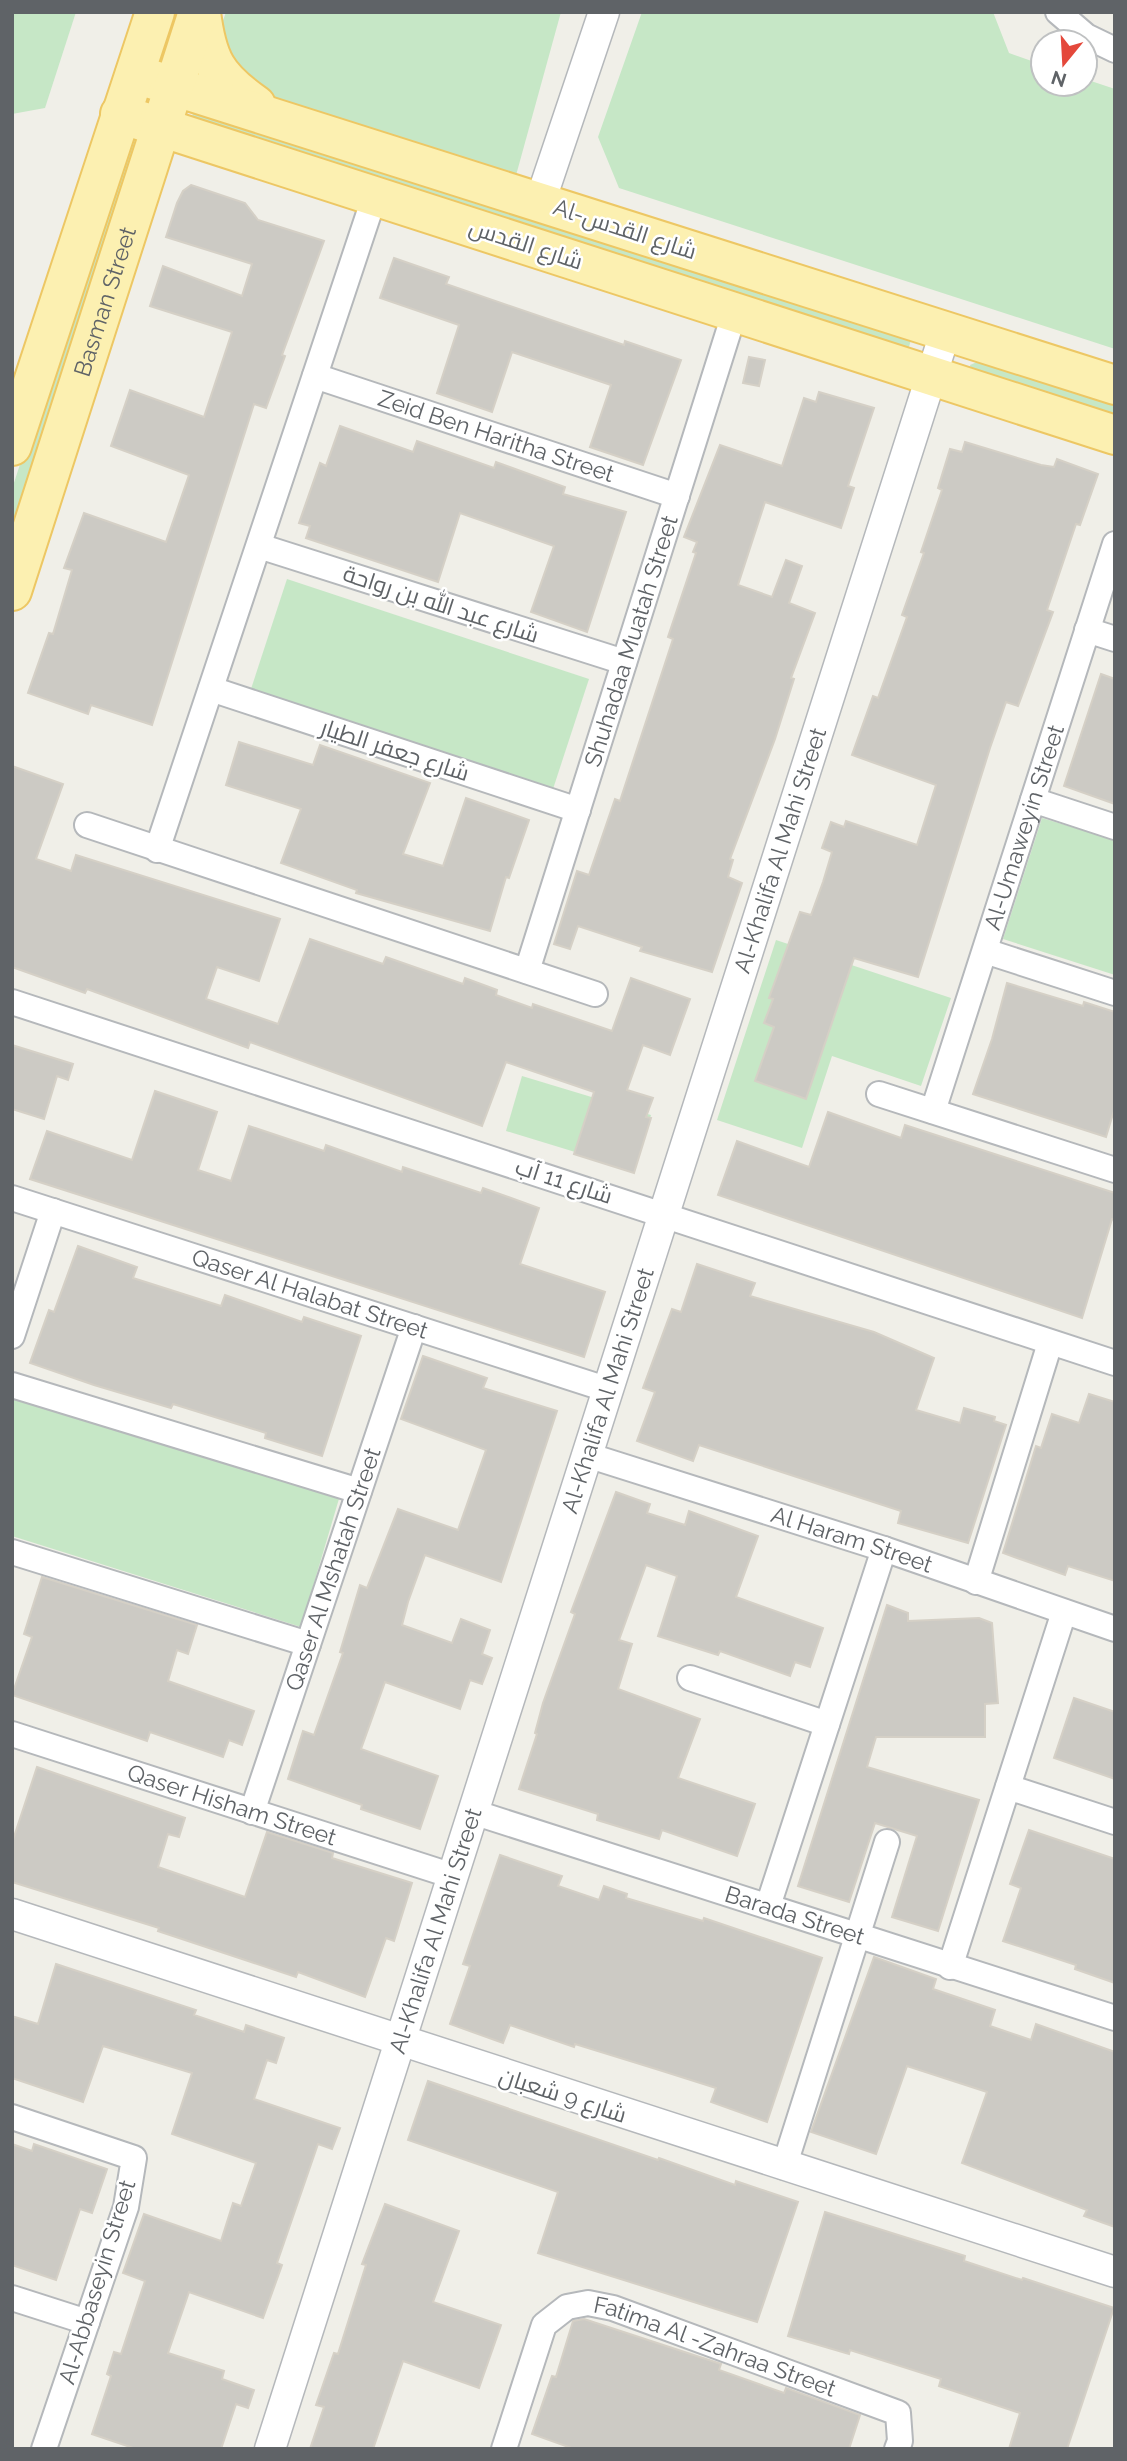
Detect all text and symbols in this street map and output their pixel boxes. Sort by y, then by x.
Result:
north arrow [1029,28,1099,98]
text: N [1048,66,1069,92]
street label: Al-شارع القدس [549,193,700,267]
street label: شارع القدس [465,212,586,277]
street label: Basman Street [68,223,141,380]
street label: Zeid Ben Haritha Street [375,384,618,487]
street label: Shuhadaa Muatah Street [578,512,683,770]
street label: شارع عبد الله بن رواحة [339,558,543,651]
street label: شارع جعفر الطيار [315,712,473,789]
street label: Al-Umaweyin Street [978,721,1069,933]
street label: Al-Khalifa Al Mahi Street [728,724,831,976]
street label: شارع 11 آب [511,1152,616,1212]
street label: Qaser Al Halabat Street [189,1243,432,1344]
street label: Al-Khalifa Al Mahi Street [555,1264,659,1517]
street label: Qaser Al Mshatah Street [280,1444,386,1694]
street label: Al Haram Street [768,1500,936,1578]
street label: Qaser Hisham Street [124,1758,340,1851]
street label: Al-Khalifa Al Mahi Street [383,1804,487,2057]
street label: Barada Street [722,1880,868,1950]
street label: شارع 9 شعبان [495,2061,630,2131]
street label: Al-Abbaseyin Street [53,2176,141,2387]
street label: Fatima Al -Zahraa Street [591,2290,840,2402]

